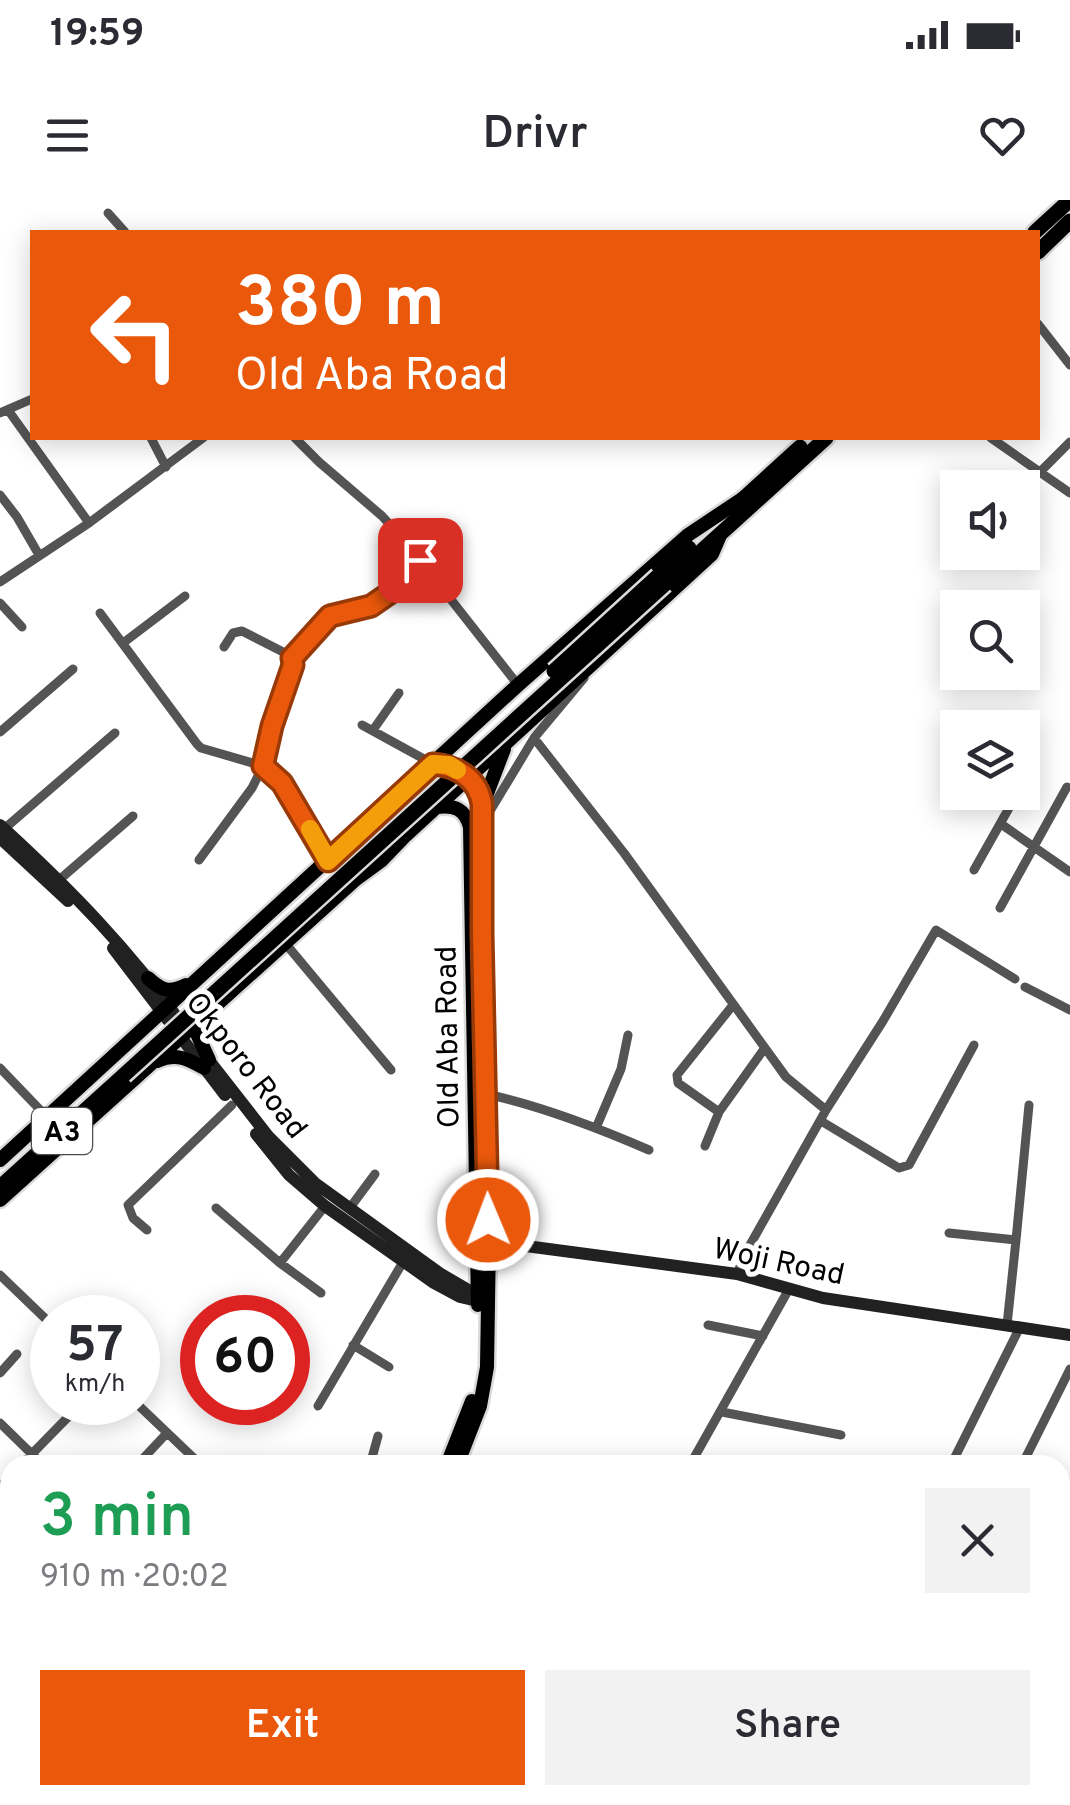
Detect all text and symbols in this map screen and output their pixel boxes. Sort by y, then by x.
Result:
text: 19:59 [50,11,144,60]
text: Drivr [482,107,588,164]
icon: menu [40,108,95,163]
icon: heart [975,108,1030,163]
text: 380 m [235,262,445,351]
icon: left [70,270,200,400]
text: Old Aba Road [235,349,509,406]
map controls [940,470,1040,810]
button: sound [940,470,1040,570]
pin [378,518,463,603]
icon: arrive [393,533,448,588]
button: search [940,590,1040,690]
button: layers [940,710,1040,810]
street label: Old Aba Road [429,945,470,1128]
street label: Okporo Road [176,986,314,1147]
road number: A3 [32,1108,92,1154]
position arrow [436,1168,540,1272]
street label: Woji Road [710,1232,847,1295]
speed limit sign: 60 [180,1295,310,1425]
text: 57 [66,1316,124,1379]
text: km/h [65,1369,125,1401]
text: 3 min [40,1482,194,1558]
button: close [925,1488,1030,1593]
text: 910 m · 20:02 [40,1558,229,1598]
button: Exit [40,1670,525,1785]
button: Share [545,1670,1030,1785]

